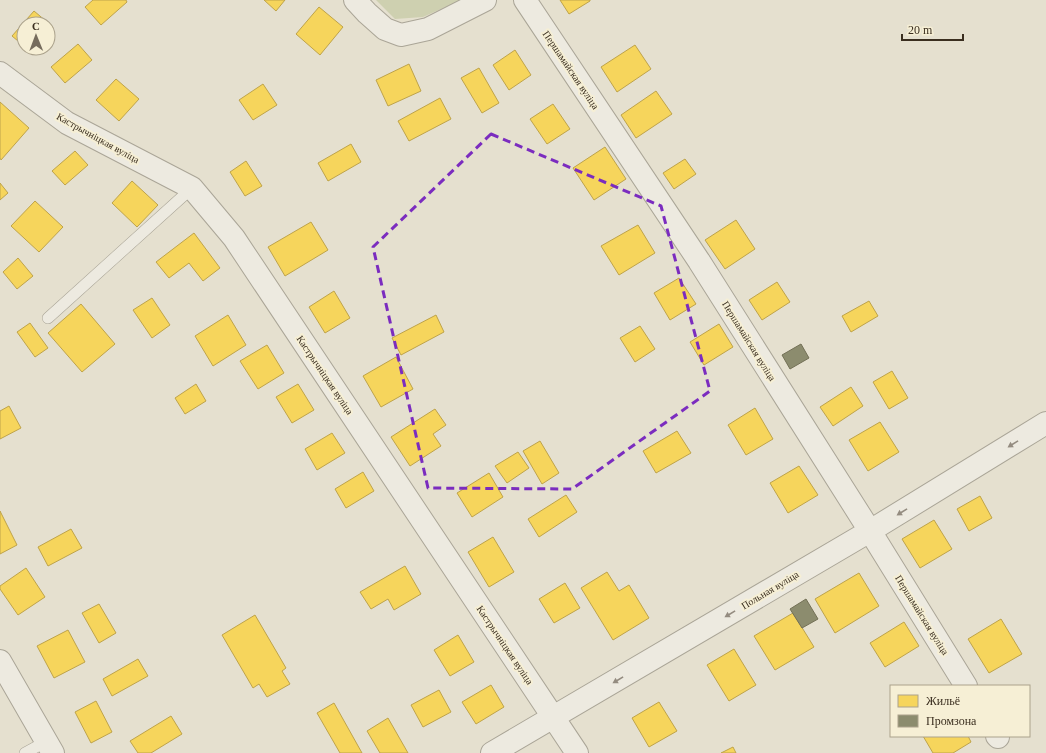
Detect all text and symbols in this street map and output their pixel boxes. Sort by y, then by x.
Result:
north arrow [16,16,56,56]
scale bar [902,16,963,42]
text: С [32,20,40,32]
text: 20 m [908,23,933,37]
street label: Першамайская вуліца [541,29,602,112]
street label: Кастрычніцкая вуліца [55,111,142,166]
street label: Першамайская вуліца [720,299,778,383]
street label: Кастрычніцкая вуліца [294,333,356,417]
one-way arrow [1008,440,1018,448]
one-way arrow [897,508,907,516]
street label: Польная вуліца [739,568,801,611]
street label: Першамайская вуліца [893,573,951,657]
street label: Кастрычніцкая вуліца [474,603,536,687]
one-way arrow [725,610,735,618]
one-way arrow [613,676,623,684]
legend [890,685,1030,737]
text: Жильё [926,694,960,708]
text: Промзона [926,714,977,728]

